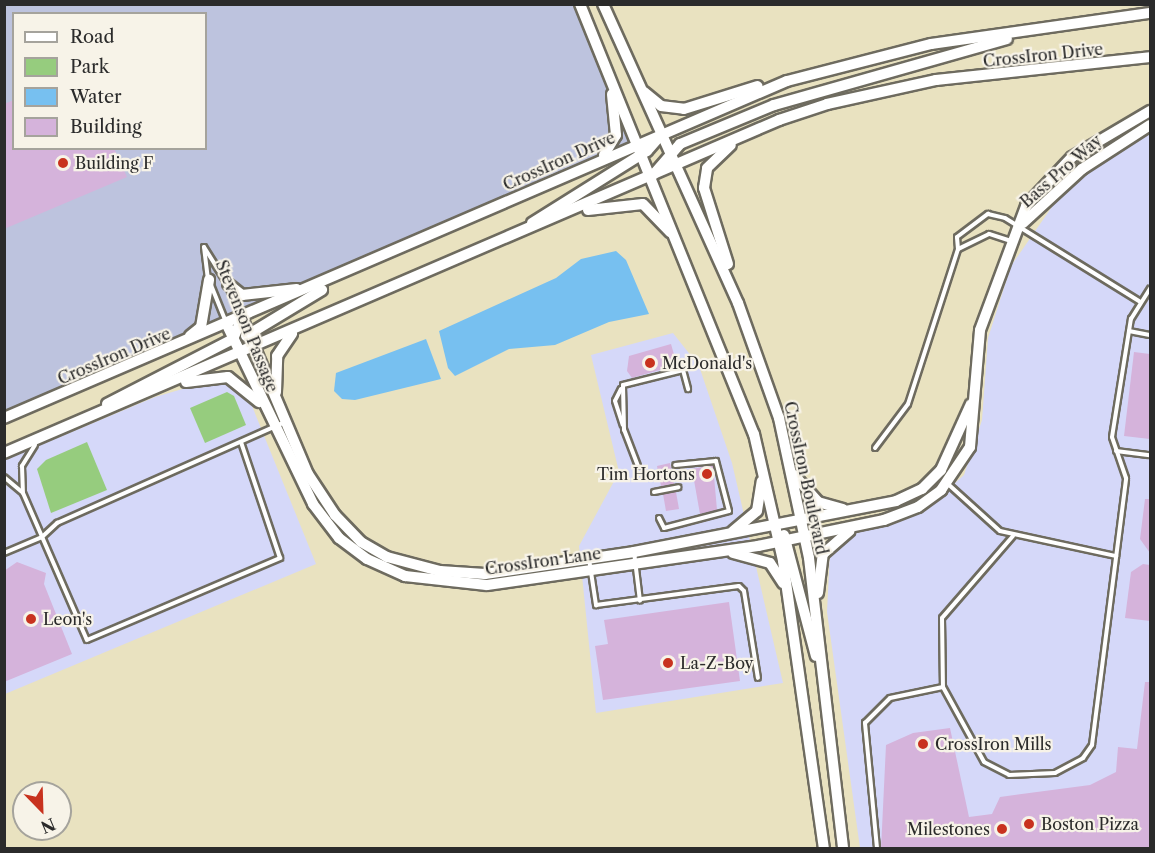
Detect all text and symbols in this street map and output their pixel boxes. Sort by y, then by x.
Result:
legend [12,12,207,150]
text: Road [70,26,115,48]
street label: CrossIron Drive [982,39,1104,71]
text: Park [70,56,109,78]
text: Water [70,86,122,108]
text: Building [70,116,142,138]
street label: CrossIron Drive [500,128,618,194]
street label: Bass Pro Way [1016,130,1106,212]
place label: Building F [75,153,153,173]
marker: Building F [56,156,70,170]
street label: Stevenson Passage [212,257,282,395]
street label: CrossIron Drive [55,324,173,388]
place label: McDonald's [662,353,752,373]
marker: McDonald's [643,356,657,370]
street label: CrossIron Boulevard [780,400,832,556]
place label: Tim Hortons [597,464,695,484]
marker: Tim Hortons [700,467,714,481]
street label: CrossIron Lane [484,543,602,579]
place label: Leon's [43,609,92,629]
marker: Leon's [24,612,38,626]
place label: La-Z-Boy [680,653,754,673]
marker: La-Z-Boy [661,656,675,670]
place label: CrossIron Mills [935,734,1052,754]
marker: CrossIron Mills [916,737,930,751]
north arrow [12,781,72,841]
text: N [38,814,59,838]
place label: Boston Pizza [1041,814,1139,834]
marker: Boston Pizza [1022,817,1036,831]
place label: Milestones [907,819,990,839]
marker: Milestones [995,822,1009,836]

